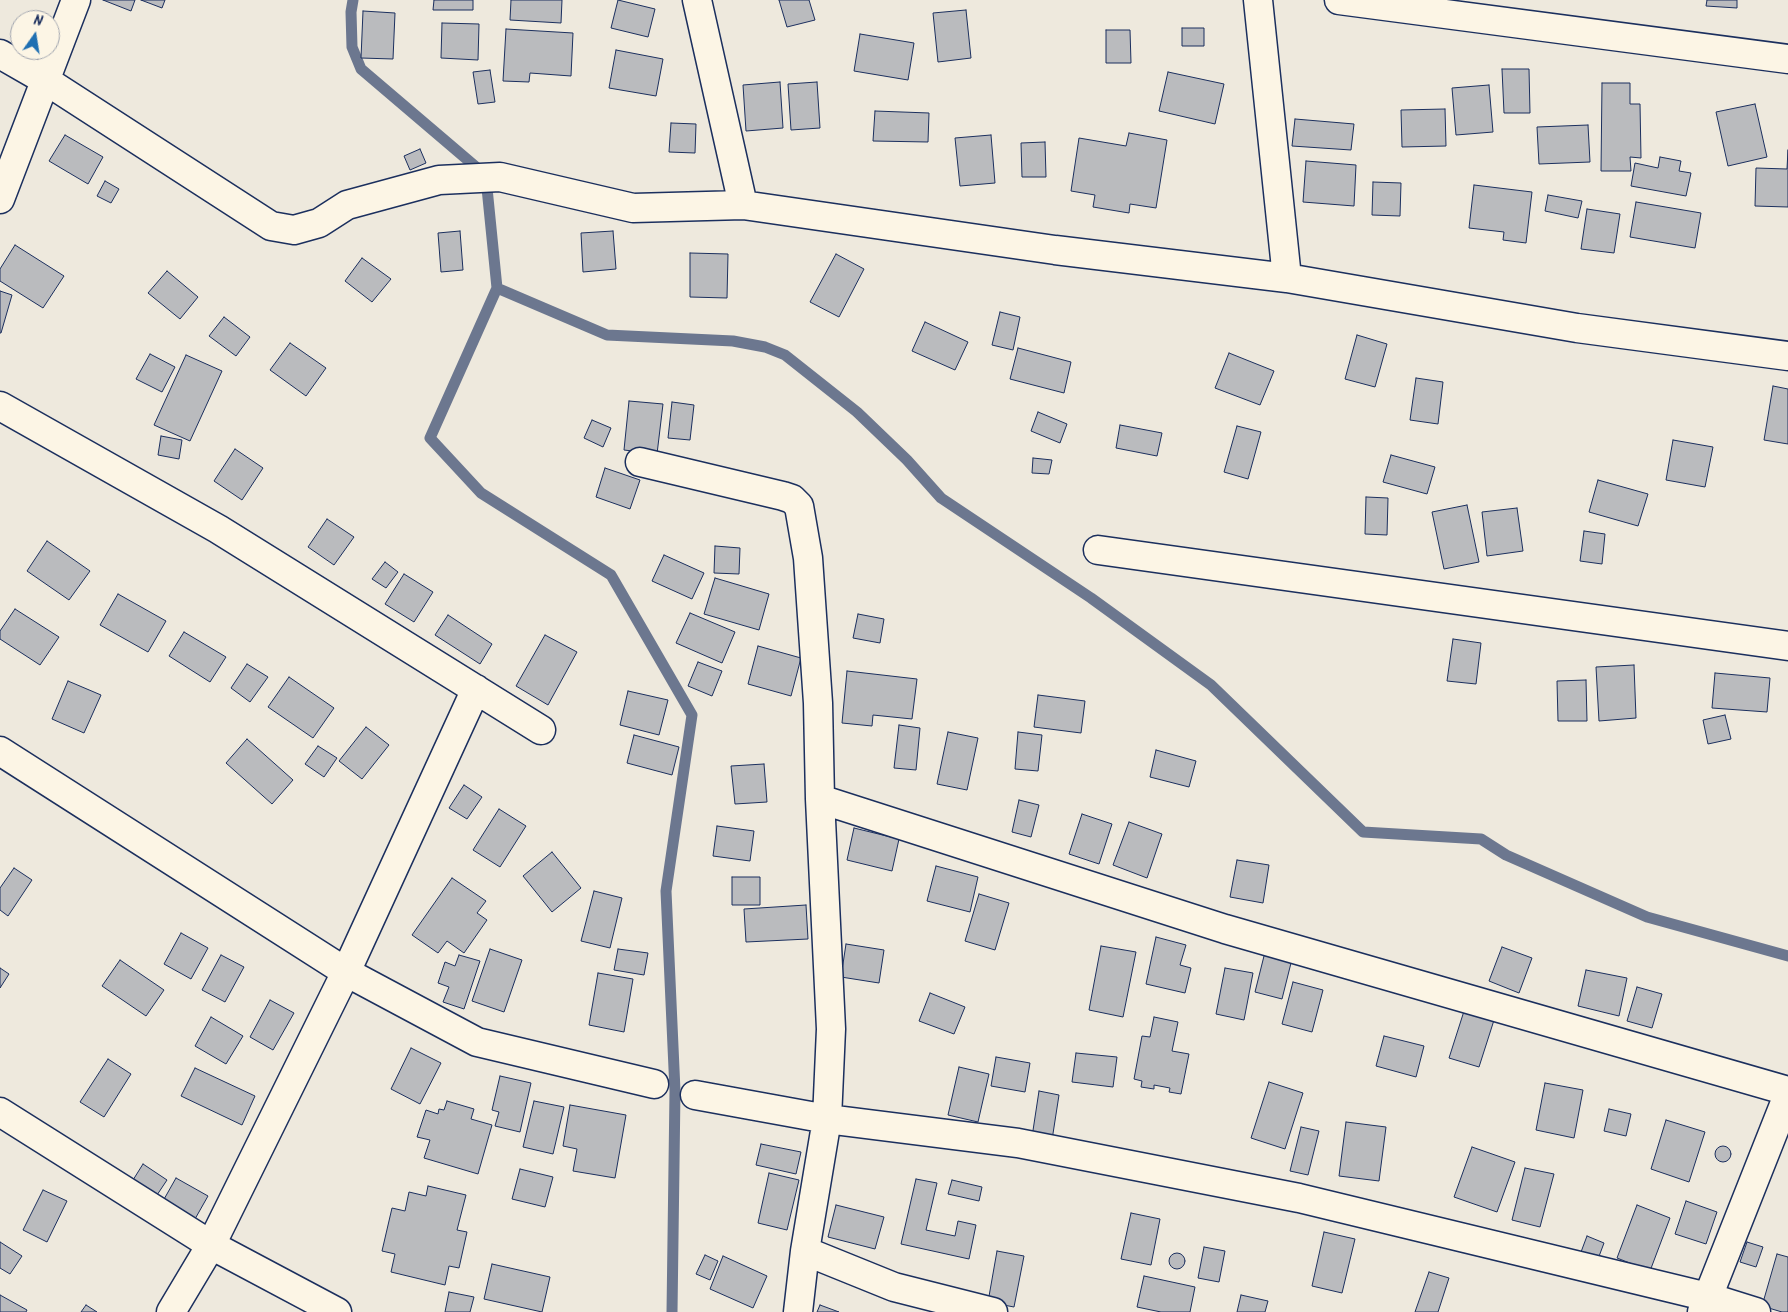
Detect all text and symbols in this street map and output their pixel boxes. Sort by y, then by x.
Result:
north arrow [10,10,60,60]
text: N [31,10,45,33]

